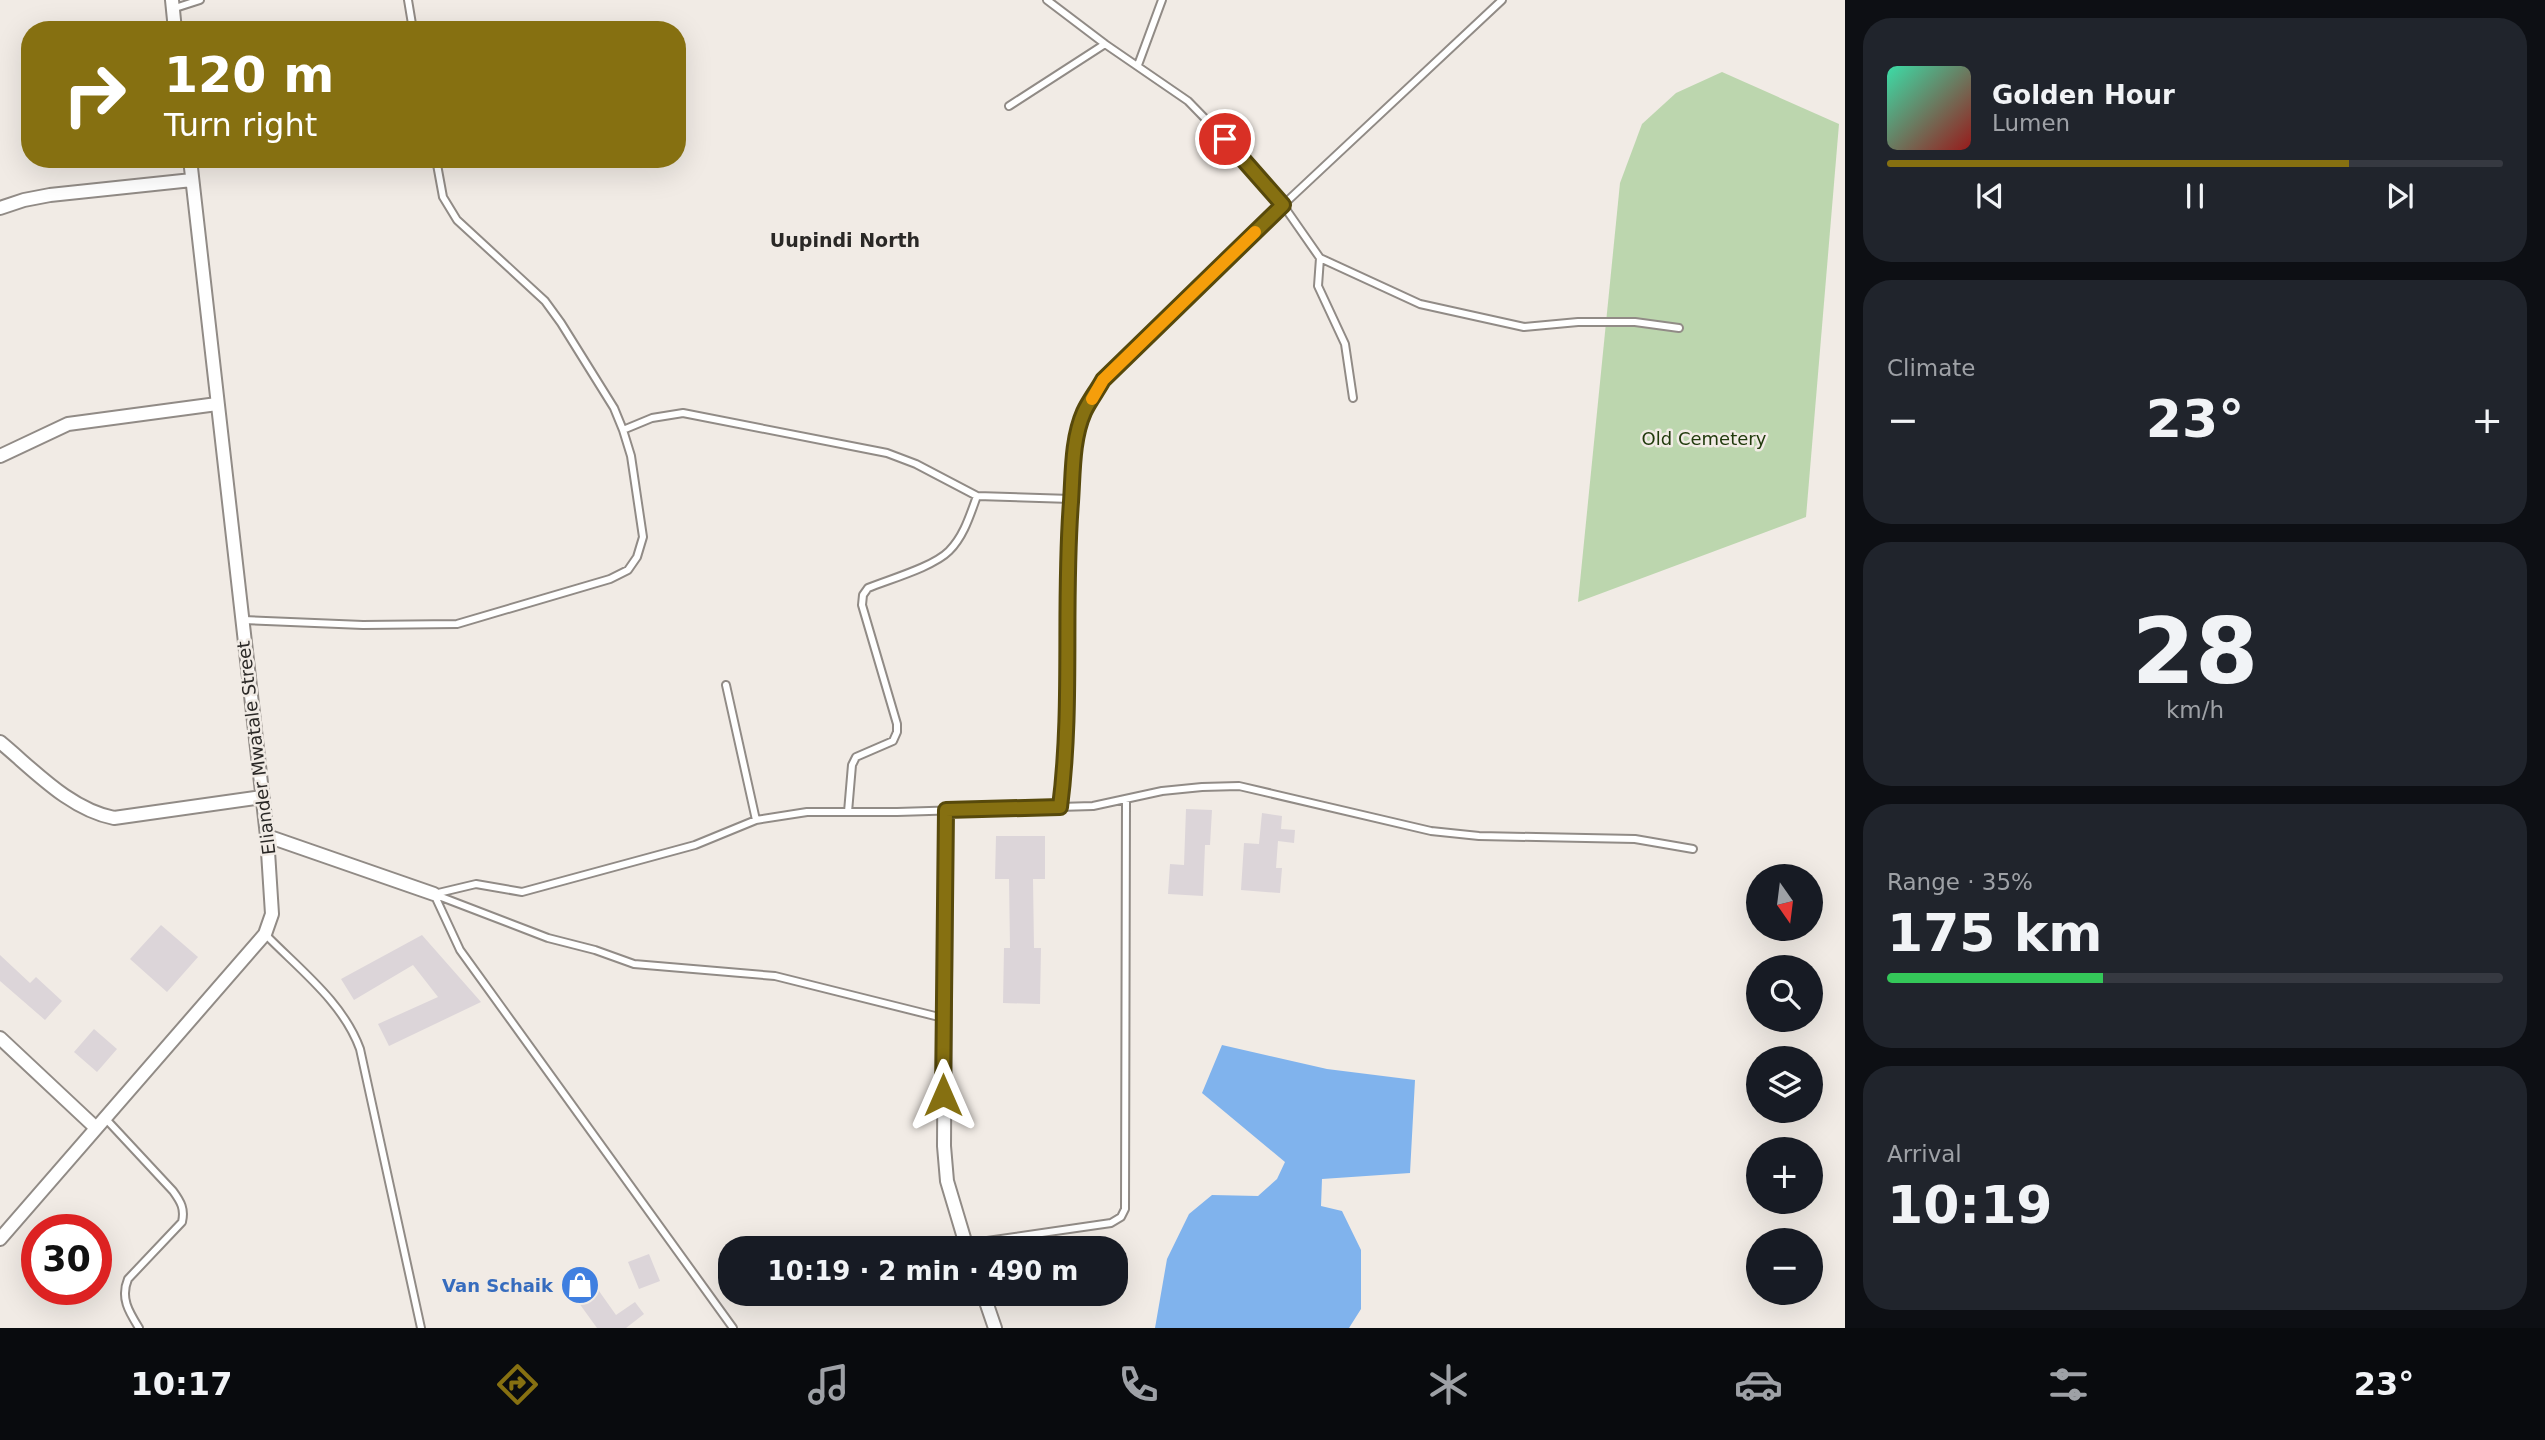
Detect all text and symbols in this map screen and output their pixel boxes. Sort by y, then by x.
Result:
text: 120 m [164,47,334,104]
icon: right [49,49,140,140]
text: Golden Hour [1992,80,2175,110]
text: Turn right [164,106,317,144]
pin [1195,109,1255,169]
text: Lumen [1992,110,2070,136]
icon: arrive [1206,120,1244,158]
icon: previous [1971,177,2009,215]
icon: pause [2176,177,2214,215]
icon: next [2381,177,2419,215]
district label: Uupindi North [770,229,920,251]
text: Climate [1887,355,1976,381]
text: 23° [2146,389,2244,449]
text: − [1887,398,1919,442]
text: + [2471,398,2503,442]
park label: Old Cemetery [1642,428,1767,449]
text: 28 [2132,599,2258,704]
street label: Eliander Mwatale Street [232,640,280,856]
text: km/h [2166,697,2224,723]
north arrow [1746,864,1824,942]
map controls [1746,864,1823,1305]
text: Range · 35% [1887,869,2033,895]
text: 175 km [1887,903,2102,963]
button: search [1746,955,1823,1032]
button: layers [1746,1046,1823,1123]
position arrow [906,1058,980,1132]
button: + [1746,1137,1823,1214]
text: Arrival [1887,1141,1962,1167]
text: 10:19 [1887,1175,2053,1235]
speed limit sign: 30 [21,1214,112,1305]
button: − [1746,1228,1823,1305]
text: 10:19 · 2 min · 490 m [768,1256,1078,1286]
shop icon: Van Schaik [559,1264,601,1306]
place label: Van Schaik [442,1275,554,1296]
icon: directions [493,1360,542,1409]
icon: music [804,1360,853,1409]
icon: phone [1114,1360,1163,1409]
icon: climate [1424,1360,1473,1409]
icon: car [1734,1360,1783,1409]
icon: filters [2044,1360,2093,1409]
text: 10:17 [131,1365,232,1403]
text: 23° [2354,1365,2414,1403]

